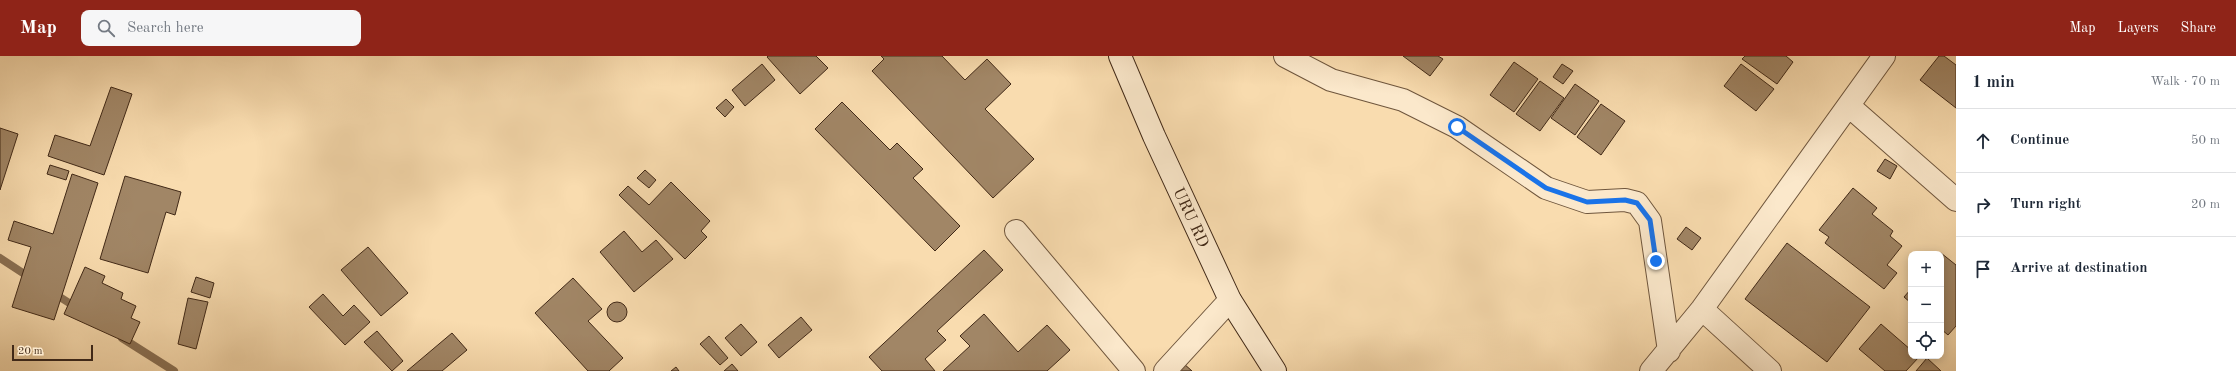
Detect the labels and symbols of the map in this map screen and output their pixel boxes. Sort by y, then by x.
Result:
route start [1448,118,1466,136]
street label: URU RD [1169,185,1211,250]
route end [1647,252,1665,270]
scale bar [12,343,93,362]

